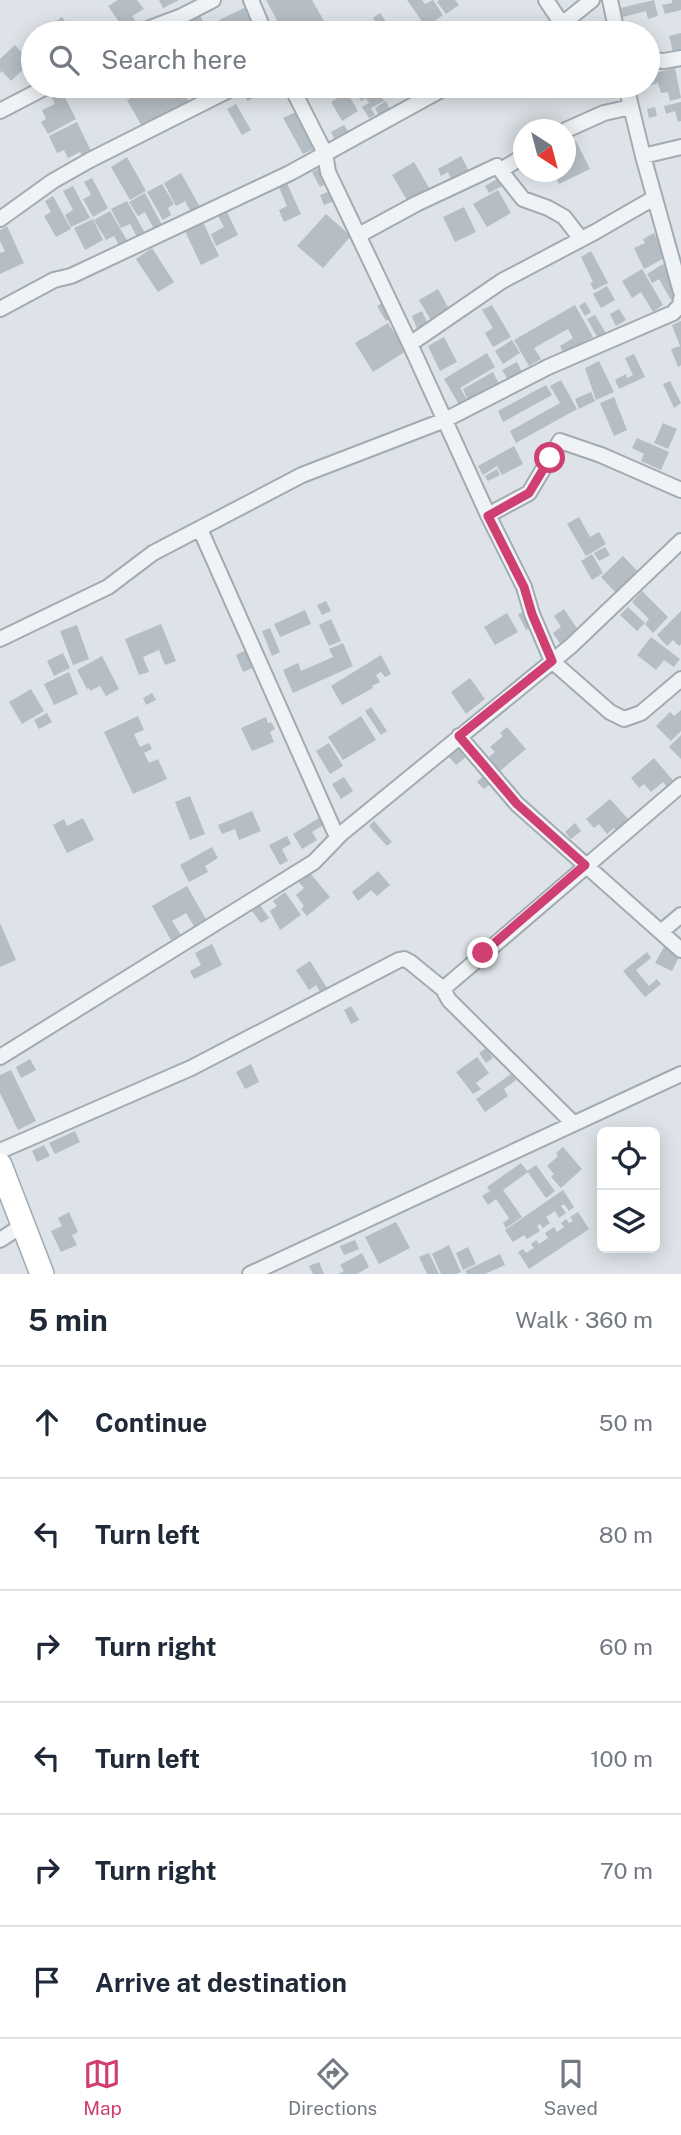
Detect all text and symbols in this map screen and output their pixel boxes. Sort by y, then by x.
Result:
search box [21,21,660,98]
icon: search [45,41,83,79]
text: Search here [101,44,247,75]
north arrow [513,119,576,182]
route start [534,442,565,473]
route end [467,937,498,968]
map controls [597,1127,660,1253]
button: locate [597,1127,660,1190]
button: layers [597,1190,660,1253]
text: 5 min [28,1302,108,1338]
text: Walk · 360 m [515,1306,653,1333]
icon: ahead [28,1403,66,1441]
text: Continue [95,1407,207,1438]
text: 50 m [599,1409,653,1436]
icon: left [28,1515,66,1553]
text: Turn left [95,1519,200,1550]
text: 80 m [599,1521,653,1548]
icon: right [28,1627,66,1665]
text: Turn right [95,1631,217,1662]
text: 60 m [599,1633,653,1660]
icon: left [28,1739,66,1777]
text: Turn left [95,1743,200,1774]
text: 100 m [590,1745,653,1772]
icon: right [28,1851,66,1889]
text: Turn right [95,1855,217,1886]
text: 70 m [600,1857,653,1884]
icon: arrive [28,1963,66,2001]
text: Arrive at destination [95,1967,347,1998]
tab: Map [83,2055,122,2119]
tab: Directions [288,2055,377,2119]
tab: Saved [544,2055,598,2119]

